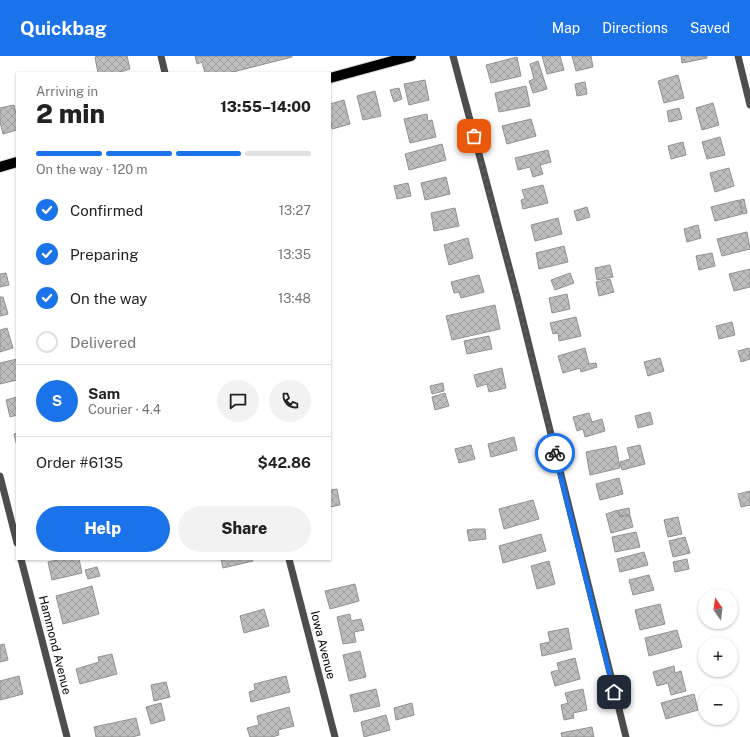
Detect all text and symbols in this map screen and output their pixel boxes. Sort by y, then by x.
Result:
text: Quickbag [20,17,107,39]
text: Map [552,20,580,36]
text: Directions [602,20,668,36]
text: Saved [690,20,730,36]
text: Arriving in [36,84,98,99]
text: 2 min [36,98,105,129]
text: 13:55–14:00 [220,98,311,115]
pin [457,119,491,153]
icon: bag [463,125,485,147]
text: On the way · 120 m [36,162,148,177]
icon: check [36,199,58,221]
text: Confirmed [70,202,143,219]
text: 13:27 [279,203,311,218]
icon: check [36,243,58,265]
text: Preparing [70,246,139,263]
text: 13:35 [278,247,311,262]
icon: check [36,287,58,309]
text: On the way [70,290,147,307]
text: 13:48 [278,291,311,306]
text: Delivered [70,334,136,351]
button: chat [217,380,259,422]
button: phone [269,380,311,422]
text: Sam [88,385,120,402]
text: S [52,392,62,409]
text: Courier · 4.4 [88,402,161,417]
courier [535,433,575,473]
icon: bike [544,442,566,464]
text: Order #6135 [36,454,123,471]
text: $42.86 [257,454,311,471]
button: Help [36,506,170,552]
button: Share [178,506,311,552]
north arrow [698,589,738,629]
map controls [698,589,738,725]
street label: Hammond Avenue [36,594,74,696]
street label: Iowa Avenue [308,609,338,681]
button: + [698,637,738,677]
pin [597,675,631,709]
icon: home [603,681,625,703]
button: − [698,685,738,725]

